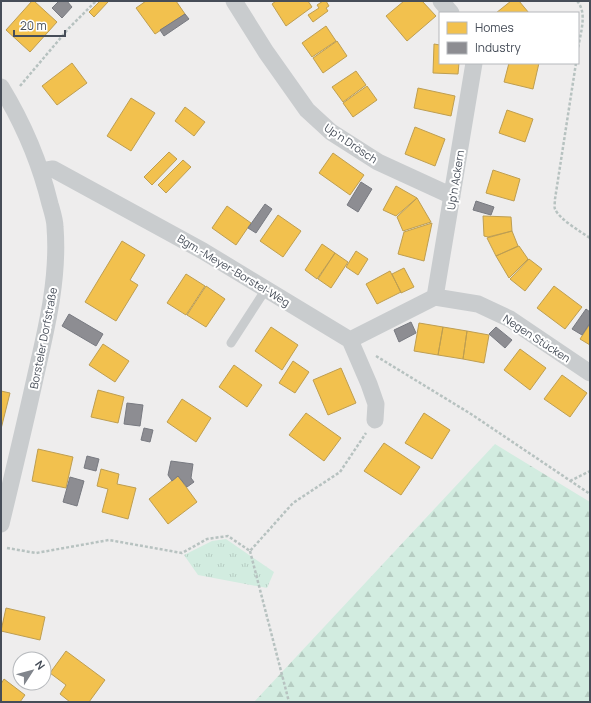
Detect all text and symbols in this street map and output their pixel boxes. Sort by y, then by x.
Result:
scale bar [14,12,65,38]
legend [439,12,579,64]
text: 20 m [20,17,47,34]
text: Homes [475,19,514,36]
text: Industry [475,39,521,56]
street label: Up'n Drösch [321,120,381,166]
street label: Up'n Ackern [443,149,467,211]
street label: Bgm.-Meyer-Borstel-Weg [175,230,293,310]
street label: Borsteler Dorfstraße [26,285,60,390]
street label: Negen Stücken [500,311,574,365]
north arrow [12,651,52,691]
text: N [32,657,49,673]

